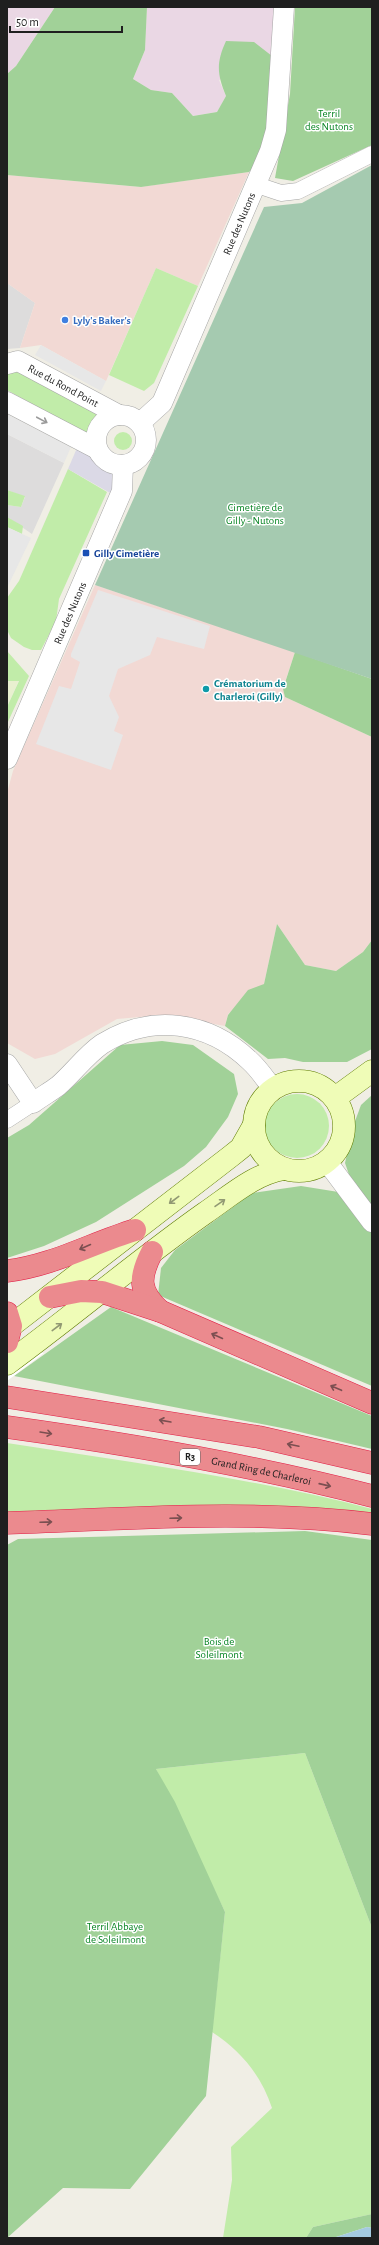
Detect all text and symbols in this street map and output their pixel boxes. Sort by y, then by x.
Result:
scale bar [10,8,122,34]
text: 50 m [16,16,39,28]
park label: Terril des Nutons [305,108,353,132]
street label: Rue des Nutons [221,191,257,256]
marker: Lyly's Baker's [60,315,70,325]
place label: Lyly's Baker's [73,315,131,326]
street label: Rue du Rond Point [26,362,101,409]
one-way arrow [35,417,47,424]
park label: Cimetière de Gilly - Nutons [226,502,284,526]
marker: Gilly Cimetière [81,548,91,558]
place label: Gilly Cimetière [94,548,159,559]
street label: Rue des Nutons [52,580,88,646]
place label: Crématorium de Charleroi (Gilly) [214,678,286,702]
marker: Crématorium de Charleroi (Gilly) [201,684,211,694]
one-way arrow [169,1196,180,1204]
one-way arrow [214,1199,225,1207]
one-way arrow [79,1244,91,1251]
one-way arrow [51,1322,62,1331]
one-way arrow [211,1332,223,1339]
one-way arrow [331,1383,343,1391]
one-way arrow [159,1417,172,1425]
one-way arrow [39,1429,52,1437]
one-way arrow [287,1440,300,1448]
road number: R3 [180,1449,200,1465]
street label: Grand Ring de Charleroi [210,1455,312,1486]
one-way arrow [318,1481,331,1489]
one-way arrow [169,1514,182,1521]
one-way arrow [39,1518,52,1525]
park label: Bois de Soleilmont [196,1636,243,1660]
park label: Terril Abbaye de Soleilmont [85,1921,145,1945]

